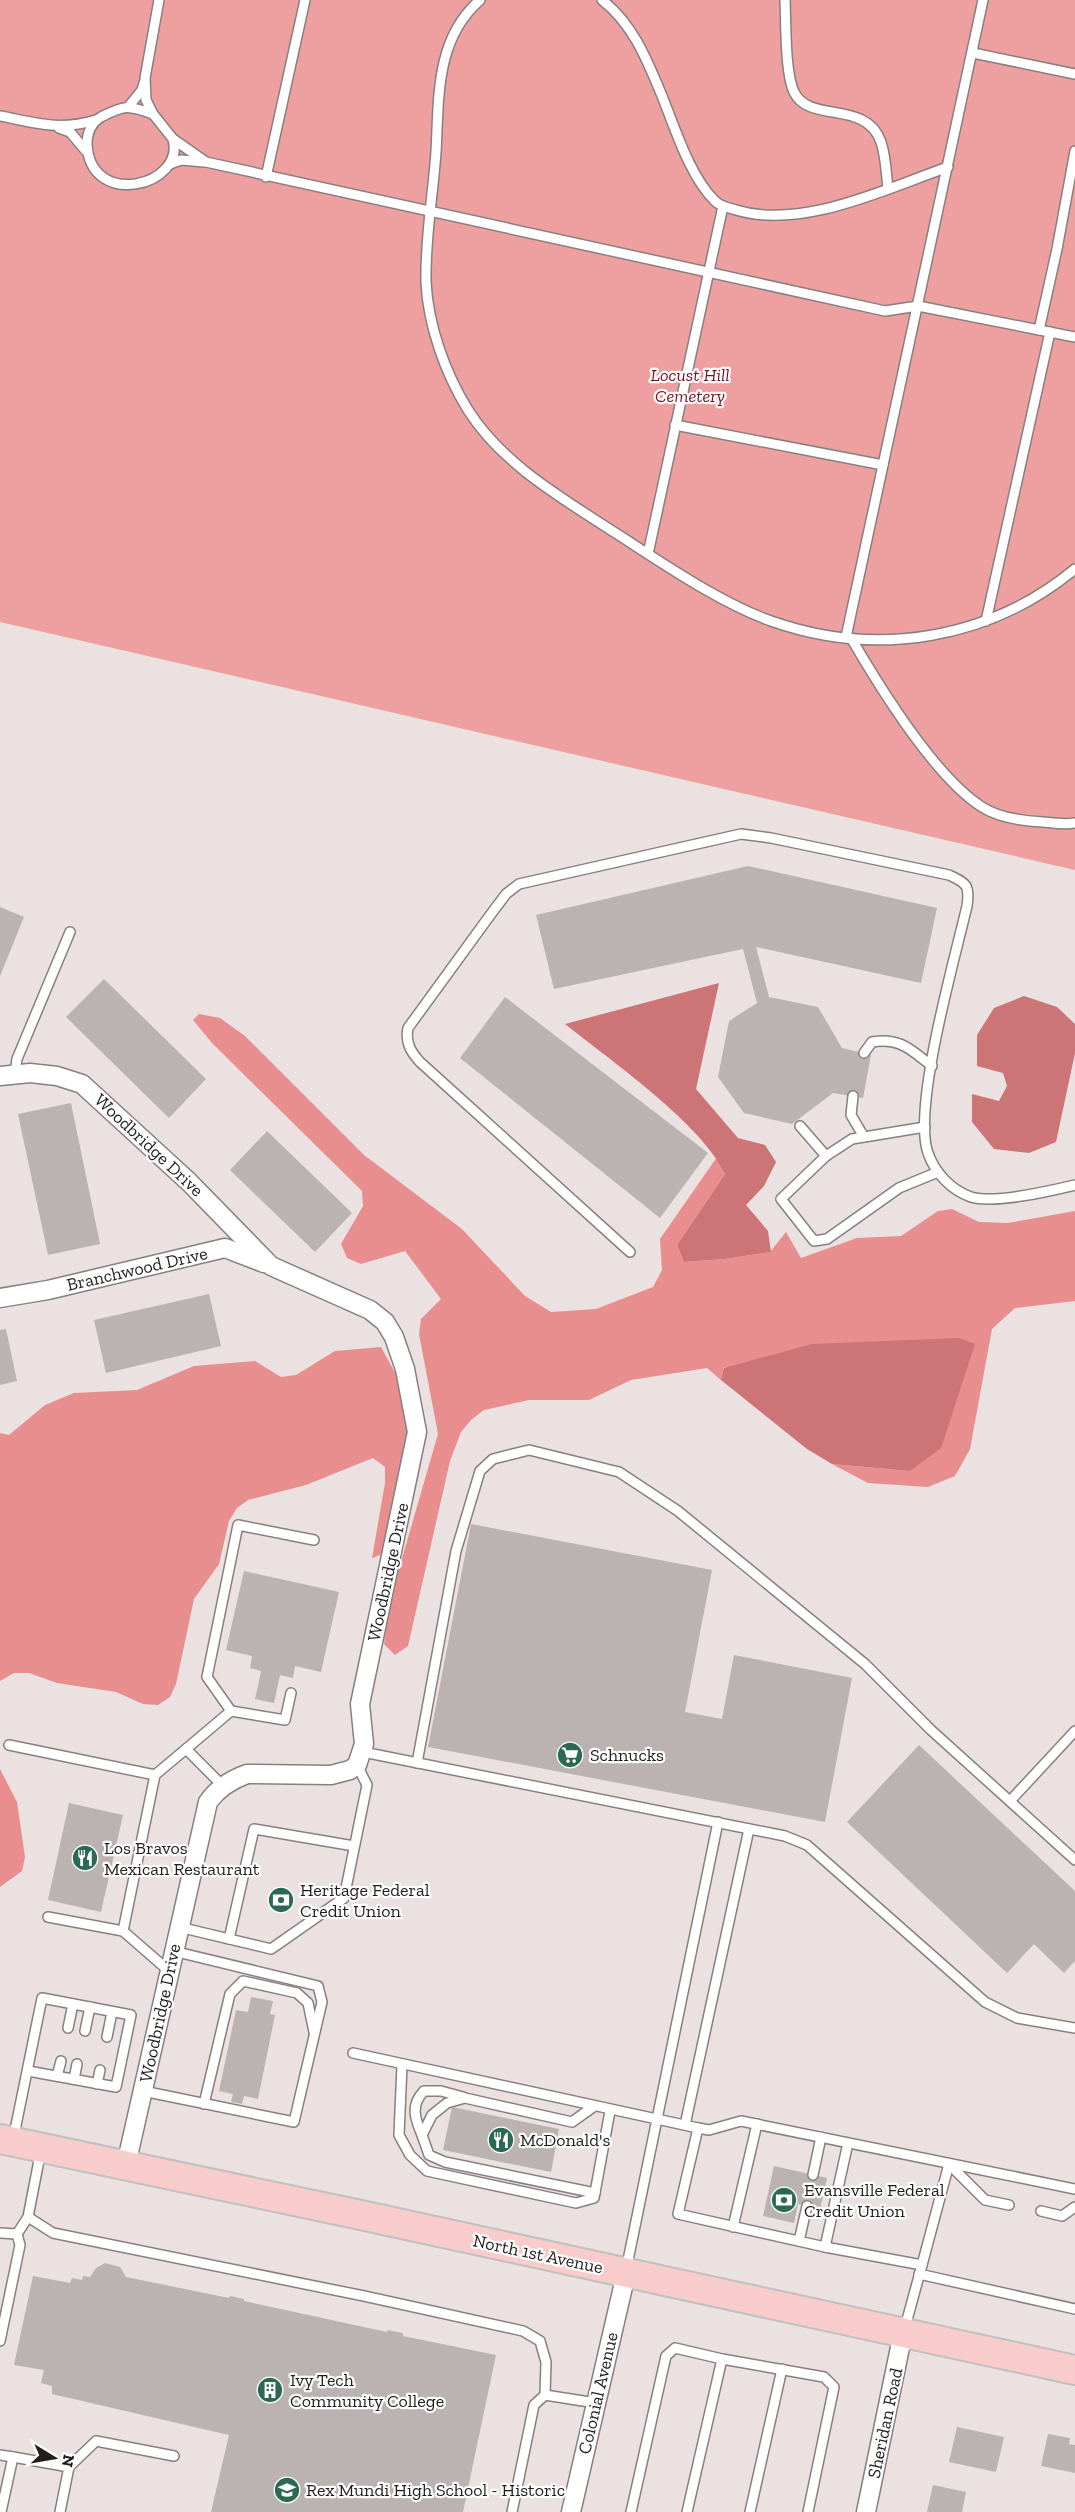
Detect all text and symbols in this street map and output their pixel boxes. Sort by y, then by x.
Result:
park label: Locust Hill Cemetery [650,364,730,407]
street label: Woodbridge Drive [90,1089,208,1201]
street label: Branchwood Drive [64,1242,210,1296]
street label: Woodbridge Drive [363,1501,413,1643]
supermarket icon: Schnucks [555,1740,585,1770]
place label: Schnucks [590,1744,664,1766]
place label: Los Bravos Mexican Restaurant [104,1837,260,1880]
restaurant icon: Los Bravos Mexican Restaurant [70,1843,100,1873]
place label: Heritage Federal Credit Union [300,1879,430,1922]
bank icon: Heritage Federal Credit Union [266,1885,296,1915]
street label: Woodbridge Drive [135,1942,185,2084]
restaurant icon: McDonald's [486,2125,516,2155]
place label: McDonald's [520,2129,610,2151]
place label: Evansville Federal Credit Union [804,2179,945,2222]
bank icon: Evansville Federal Credit Union [769,2185,799,2215]
street label: North 1st Avenue [471,2229,605,2279]
street label: Colonial Avenue [573,2330,623,2456]
street label: Sheridan Road [863,2366,907,2480]
place label: Ivy Tech Community College [290,2369,444,2412]
building icon: Ivy Tech Community College [255,2375,285,2405]
north arrow [24,2428,84,2488]
text: N [58,2453,79,2469]
school or university icon: Rex Mundi High School - Historic [272,2475,302,2505]
place label: Rex Mundi High School - Historic [306,2479,565,2501]

